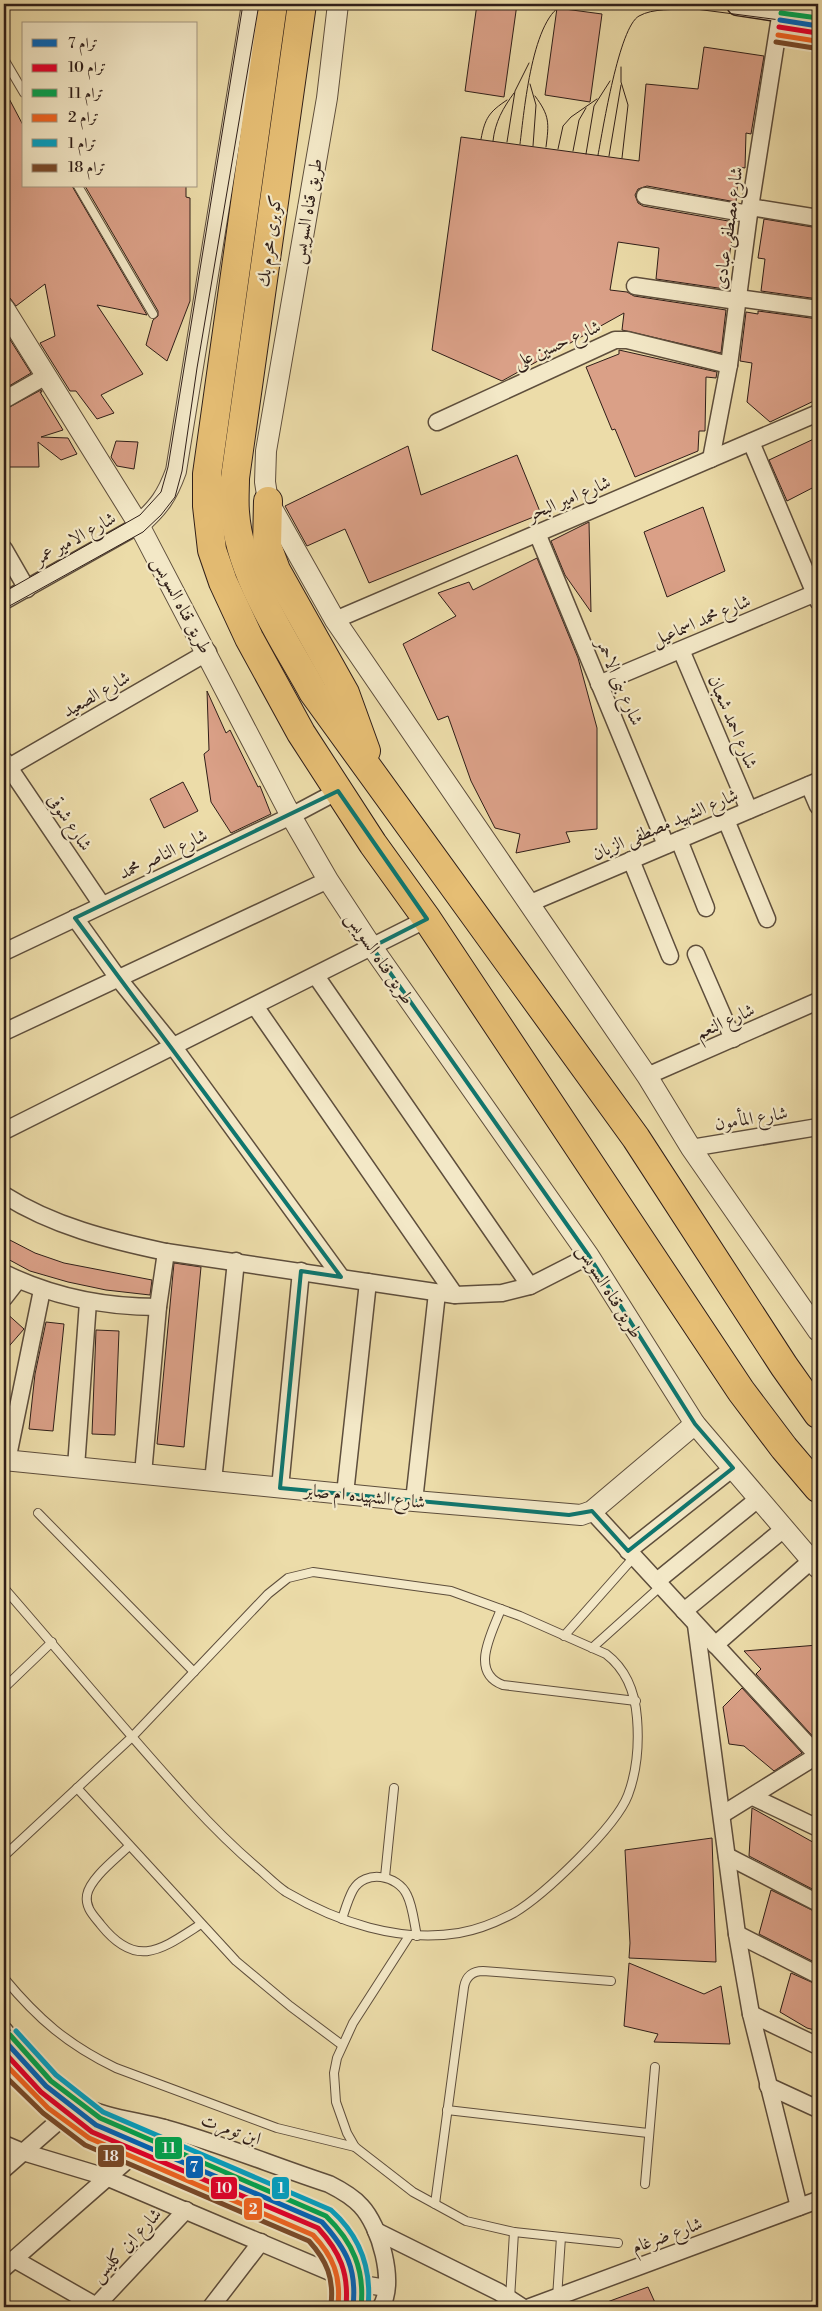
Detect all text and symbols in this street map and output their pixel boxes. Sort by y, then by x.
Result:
legend [22,22,198,188]
text: ترام 7 [68,34,98,56]
text: ترام 10 [68,58,106,80]
text: ترام 11 [68,84,104,106]
text: ترام 2 [68,108,99,130]
text: ترام 1 [68,134,97,156]
street label: طريق قناه السويس [287,156,328,266]
text: ترام 18 [68,158,106,180]
street label: شارع مصطفى عبادى [708,165,751,291]
street label: كوبرى محرم بك [252,194,291,289]
street label: شارع حسين على [510,315,606,377]
street label: شارع امير البحر [522,471,615,530]
street label: شارع الامير عمر [29,507,122,574]
street label: طريق قناه السويس [146,553,217,658]
street label: شارع محمد اسماعيل [648,589,755,654]
street label: شارع بنى الاحمر [587,634,648,730]
street label: شارع الصعيد [58,666,136,726]
street label: شارع احمد شعبان [700,672,763,774]
street label: شارع الشهيد مصطفى الزيان [589,783,743,868]
street label: شارع شوقى [40,789,97,857]
street label: شارع الناصر محمد [115,824,213,888]
street label: طريق قناه السويس [340,907,419,1009]
street label: شارع النعم [692,998,760,1049]
street label: شارع المأمون [712,1099,790,1139]
street label: طريق قناه السويس [571,1240,648,1343]
street label: شارع الشهيده ام صابر [301,1479,426,1518]
street label: ابن تومرت [197,2108,264,2151]
line badge: 11 [154,2136,183,2160]
text: 11 [162,2140,176,2158]
line badge: 18 [97,2144,125,2168]
text: 18 [103,2148,119,2166]
line badge: 7 [185,2155,204,2179]
text: 7 [190,2159,199,2177]
line badge: 10 [210,2176,238,2200]
line badge: 1 [271,2176,290,2200]
text: 10 [216,2180,232,2198]
text: 1 [278,2180,285,2198]
line badge: 2 [243,2197,263,2221]
text: 2 [249,2201,258,2219]
street label: شارع ابن كليس [86,2203,169,2290]
street label: شارع ضرغام [629,2212,707,2263]

